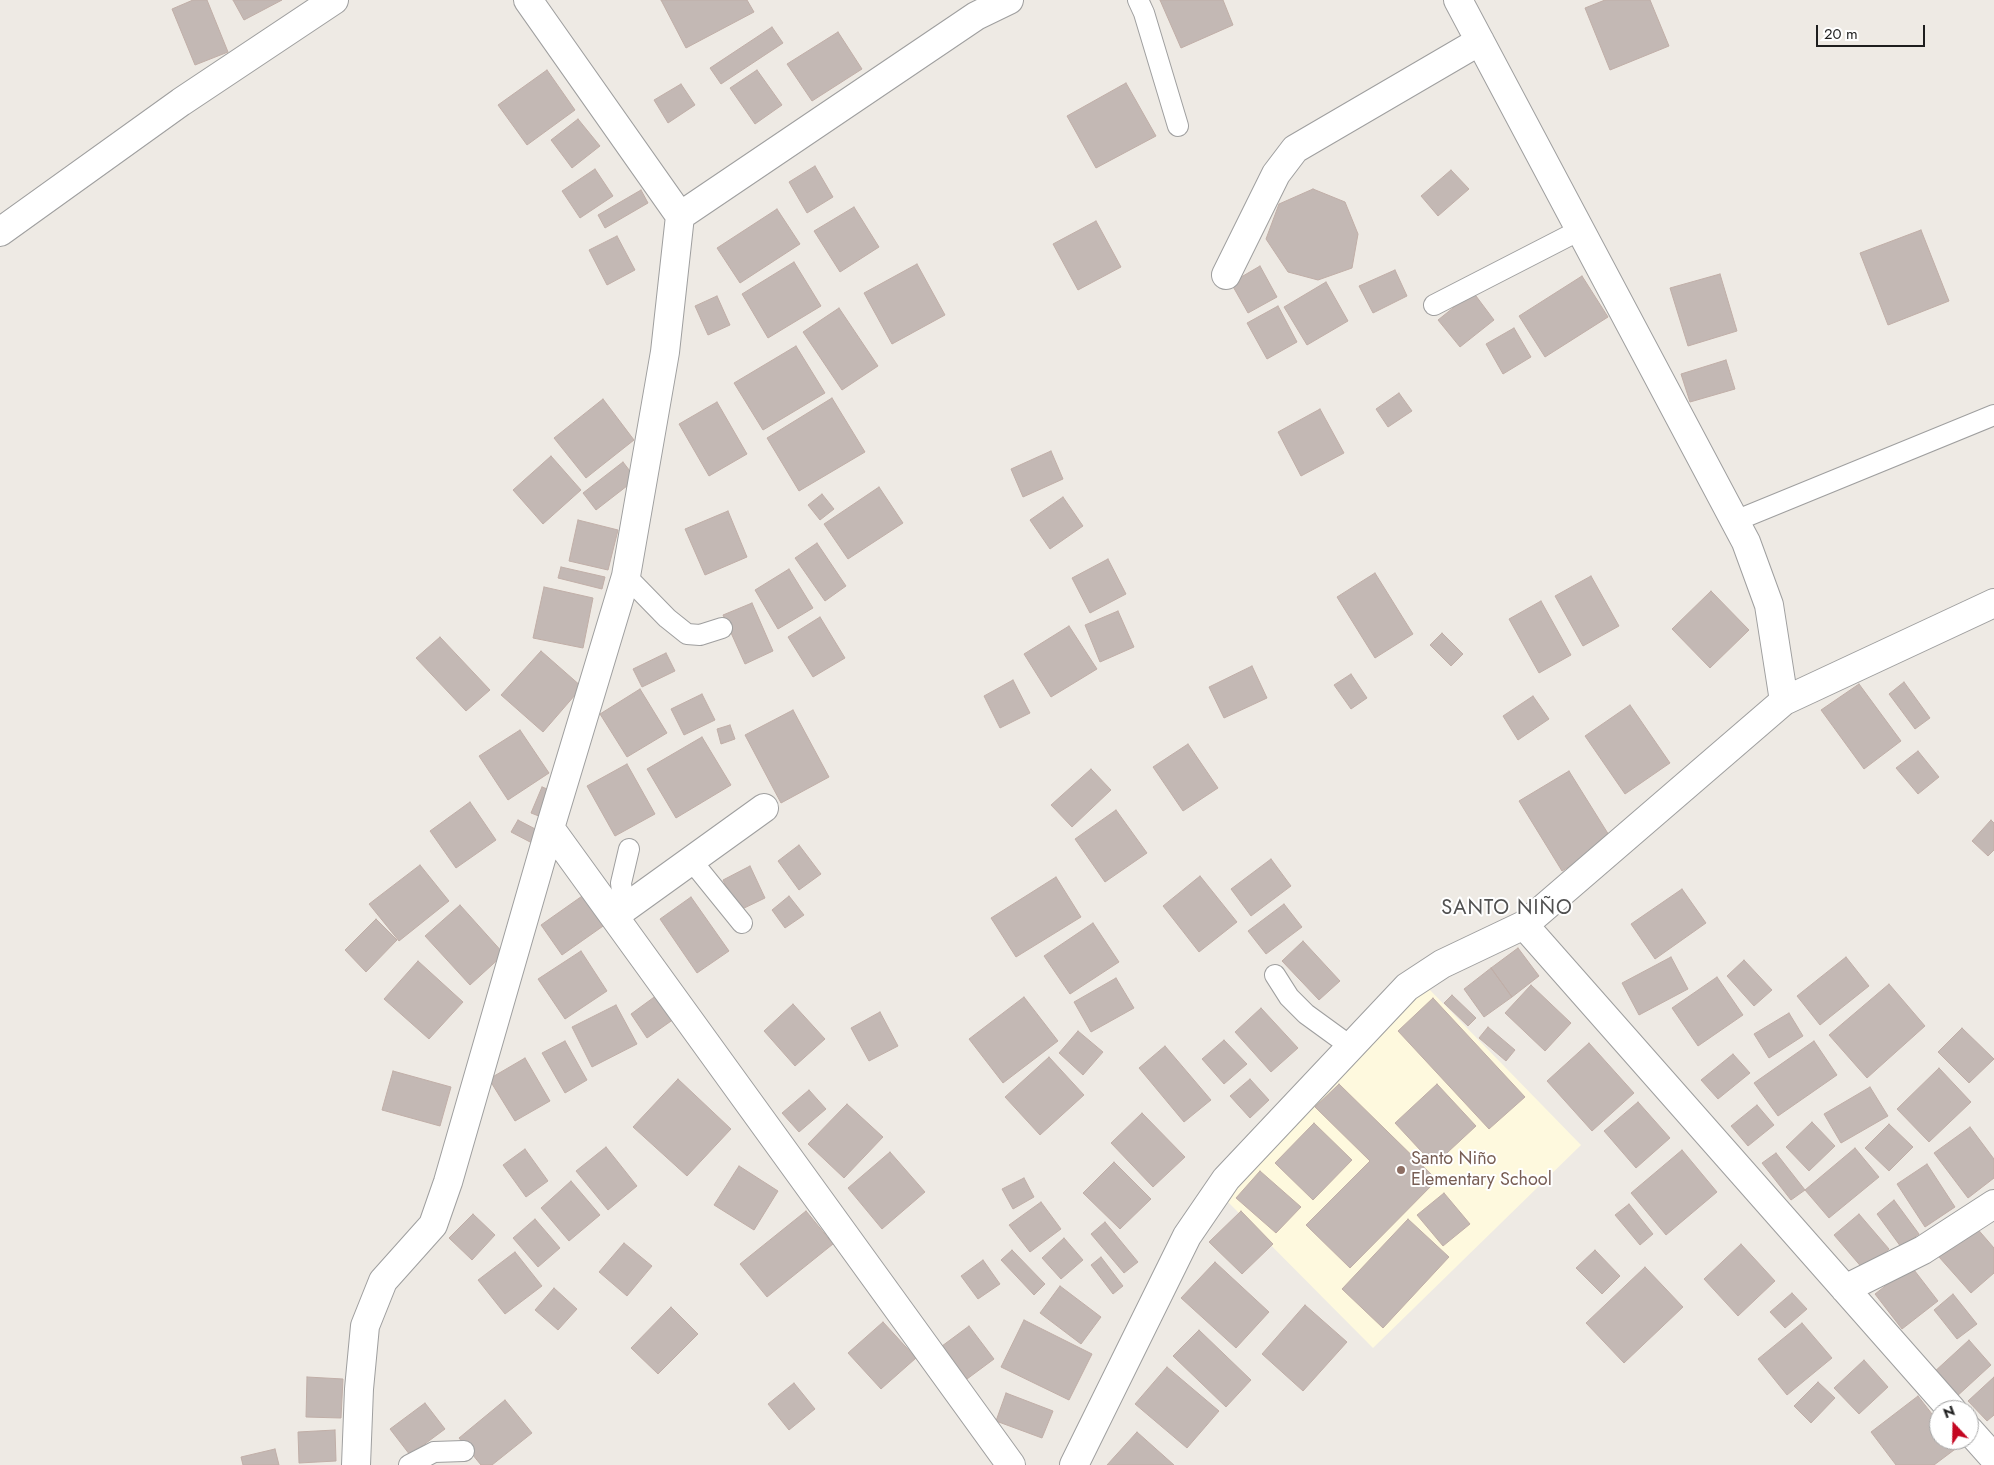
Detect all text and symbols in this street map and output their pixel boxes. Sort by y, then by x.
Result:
scale bar [1819,15,1928,47]
text: 20 m [1824,23,1858,45]
district label: SANTO NIÑO [1440,897,1574,921]
place label: Santo Niño Elementary School [1411,1149,1552,1192]
marker: Santo Niño Elementary School [1395,1164,1407,1176]
north arrow [1929,1400,1979,1450]
text: N [1940,1401,1958,1423]

